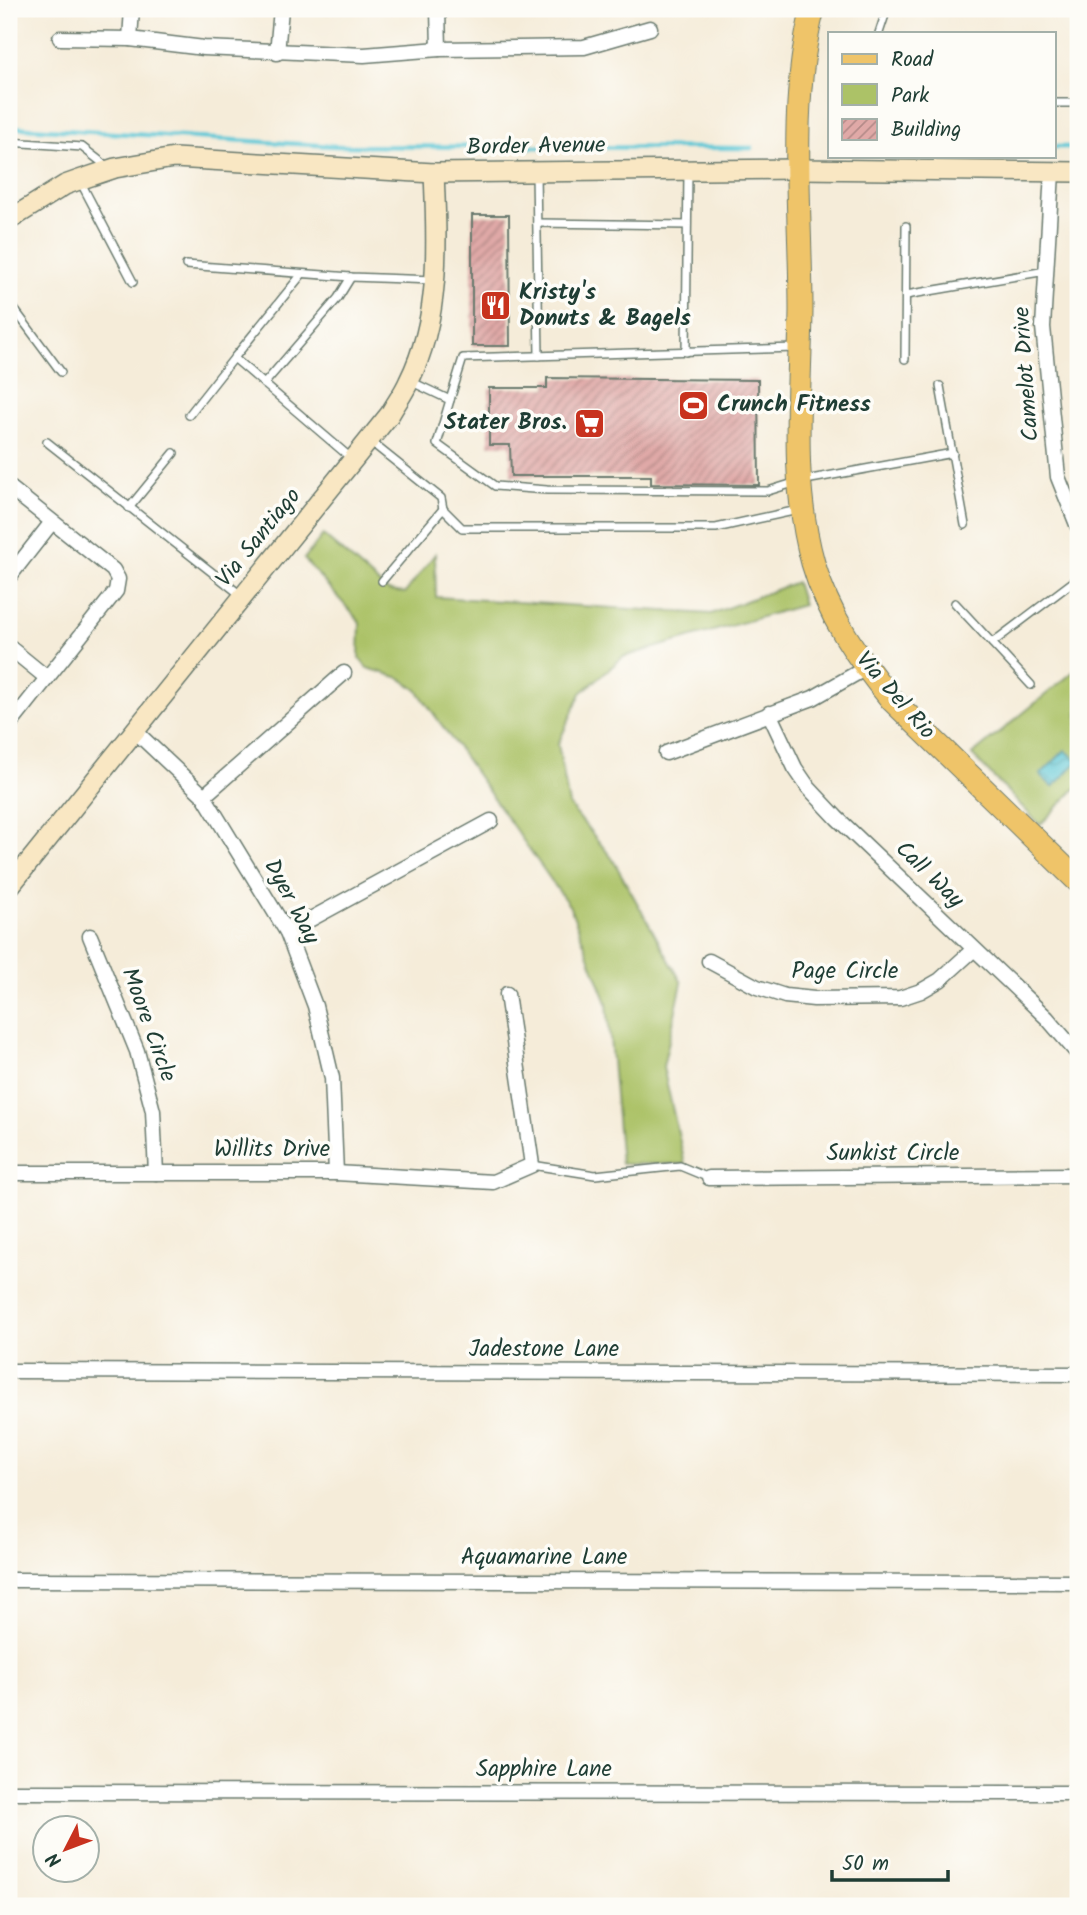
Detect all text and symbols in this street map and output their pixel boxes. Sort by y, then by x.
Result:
legend [828,32,1056,158]
text: Road [891,44,934,77]
text: Park [891,80,929,113]
text: Building [891,114,961,147]
street label: Border Avenue [466,128,606,166]
place label: Kristy's Donuts & Bagels [519,275,691,337]
restaurant icon: Kristy's Donuts & Bagels [479,289,513,323]
street label: Camelot Drive [1004,305,1050,443]
place label: Crunch Fitness [717,387,871,423]
sports icon: Crunch Fitness [677,388,711,422]
place label: Stater Bros. [444,405,567,441]
supermarket icon: Stater Bros. [573,406,607,440]
street label: Via Santiago [207,480,311,596]
street label: Via Del Rio [846,644,944,748]
street label: Call Way [886,833,972,917]
street label: Dyer Way [253,853,329,951]
street label: Page Circle [792,954,898,990]
street label: Moore Circle [111,963,185,1087]
street label: Willits Drive [214,1132,330,1168]
street label: Sunkist Circle [827,1136,959,1172]
street label: Jadestone Lane [469,1332,619,1368]
street label: Aquamarine Lane [461,1540,627,1576]
street label: Sapphire Lane [476,1752,612,1788]
north arrow [32,1814,102,1884]
scale bar [832,1838,947,1882]
text: N [40,1845,70,1874]
text: 50 m [842,1848,889,1881]

